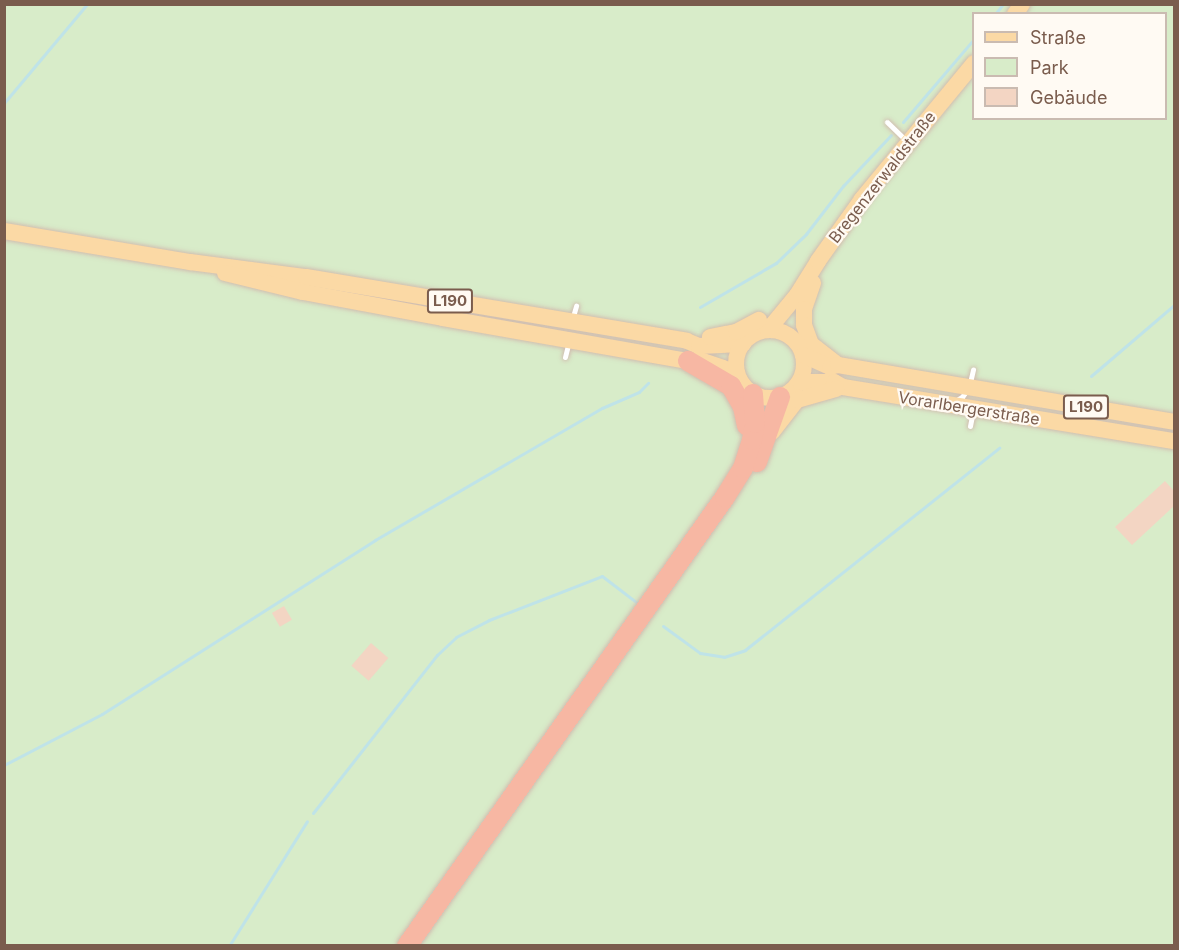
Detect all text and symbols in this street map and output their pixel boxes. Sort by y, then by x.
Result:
legend [972,12,1167,120]
text: Straße [1030,27,1086,48]
text: Park [1030,57,1069,78]
text: Gebäude [1030,87,1107,108]
street label: Bregenzerwaldstraße [825,107,939,247]
road number: L190 [426,289,474,313]
street label: Vorarlbergerstraße [897,387,1041,429]
road number: L190 [1062,395,1110,419]

